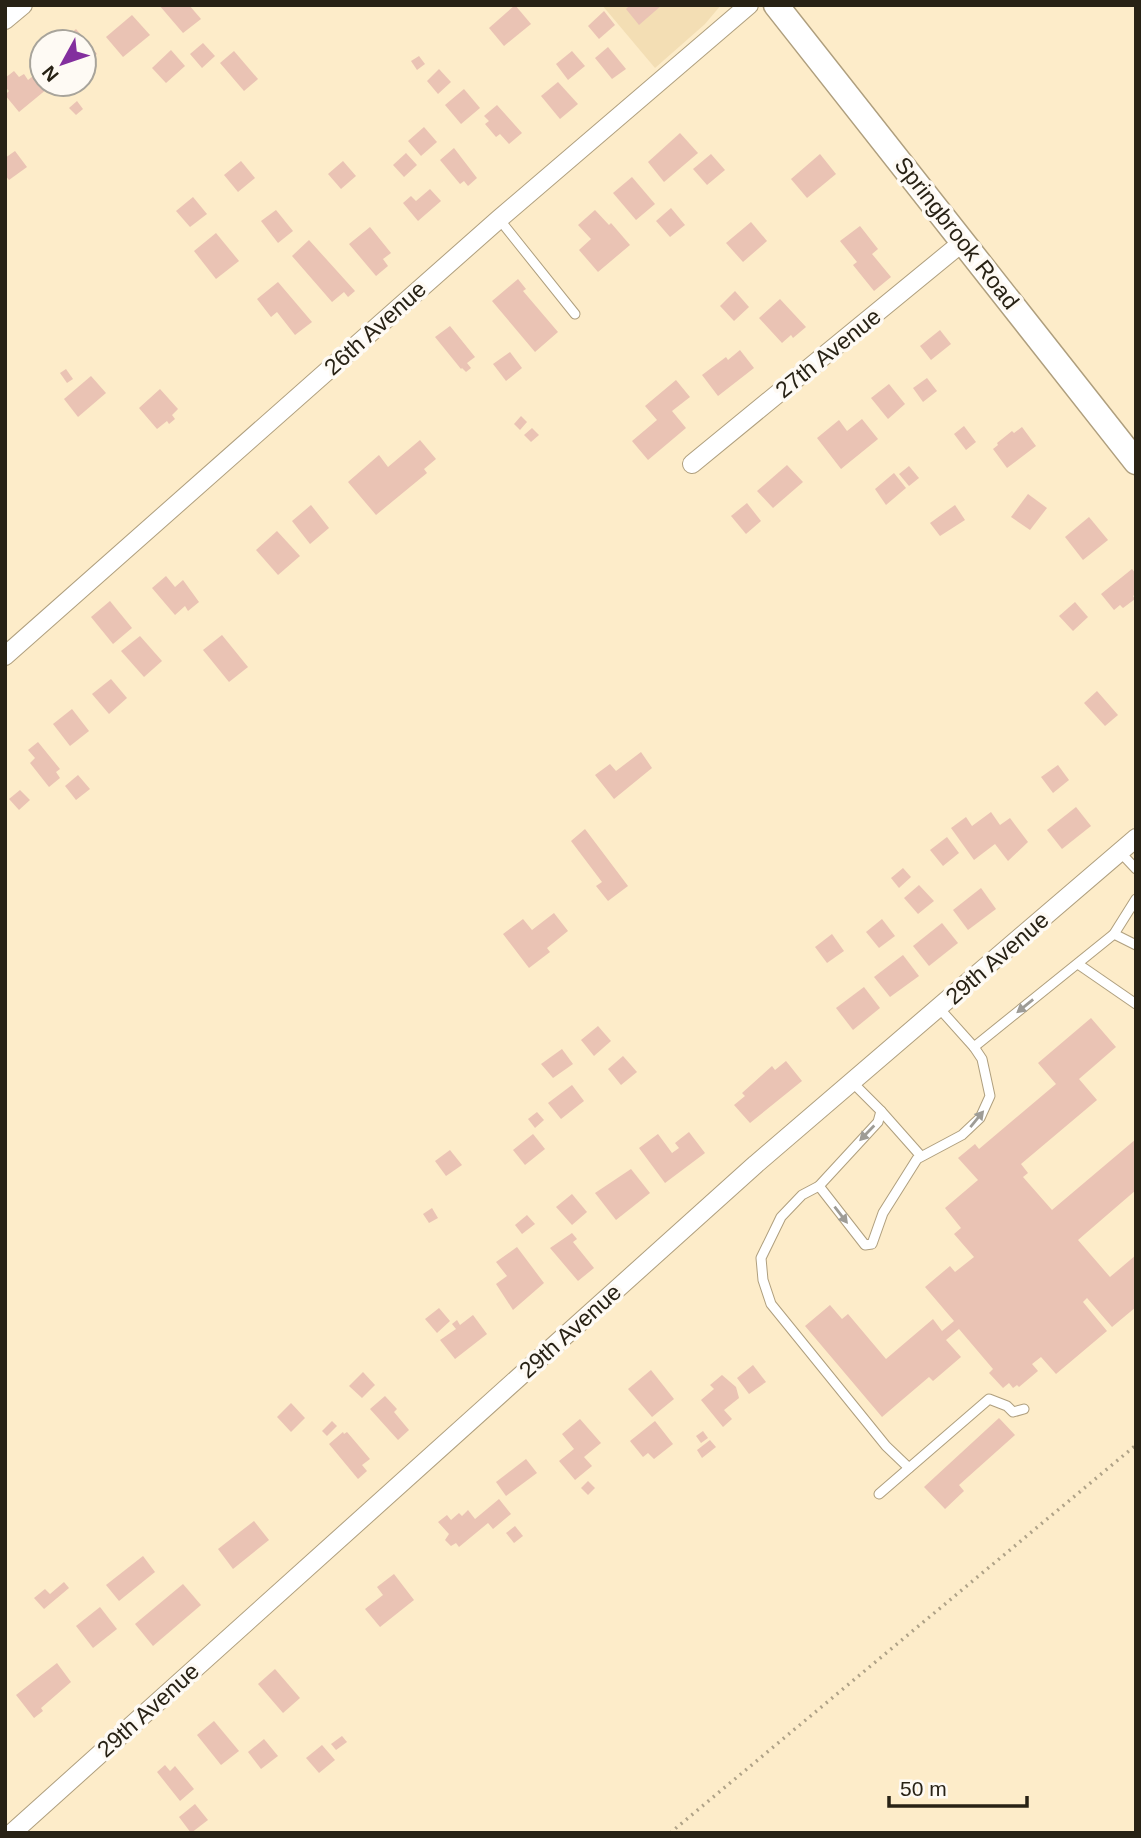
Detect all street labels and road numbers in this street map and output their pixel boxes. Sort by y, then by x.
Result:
street label: Springbrook Road [890,152,1024,314]
street label: 26th Avenue [319,276,431,380]
street label: 27th Avenue [770,303,886,403]
street label: 29th Avenue [940,906,1054,1010]
street label: 29th Avenue [514,1279,626,1383]
street label: 29th Avenue [92,1658,204,1762]

